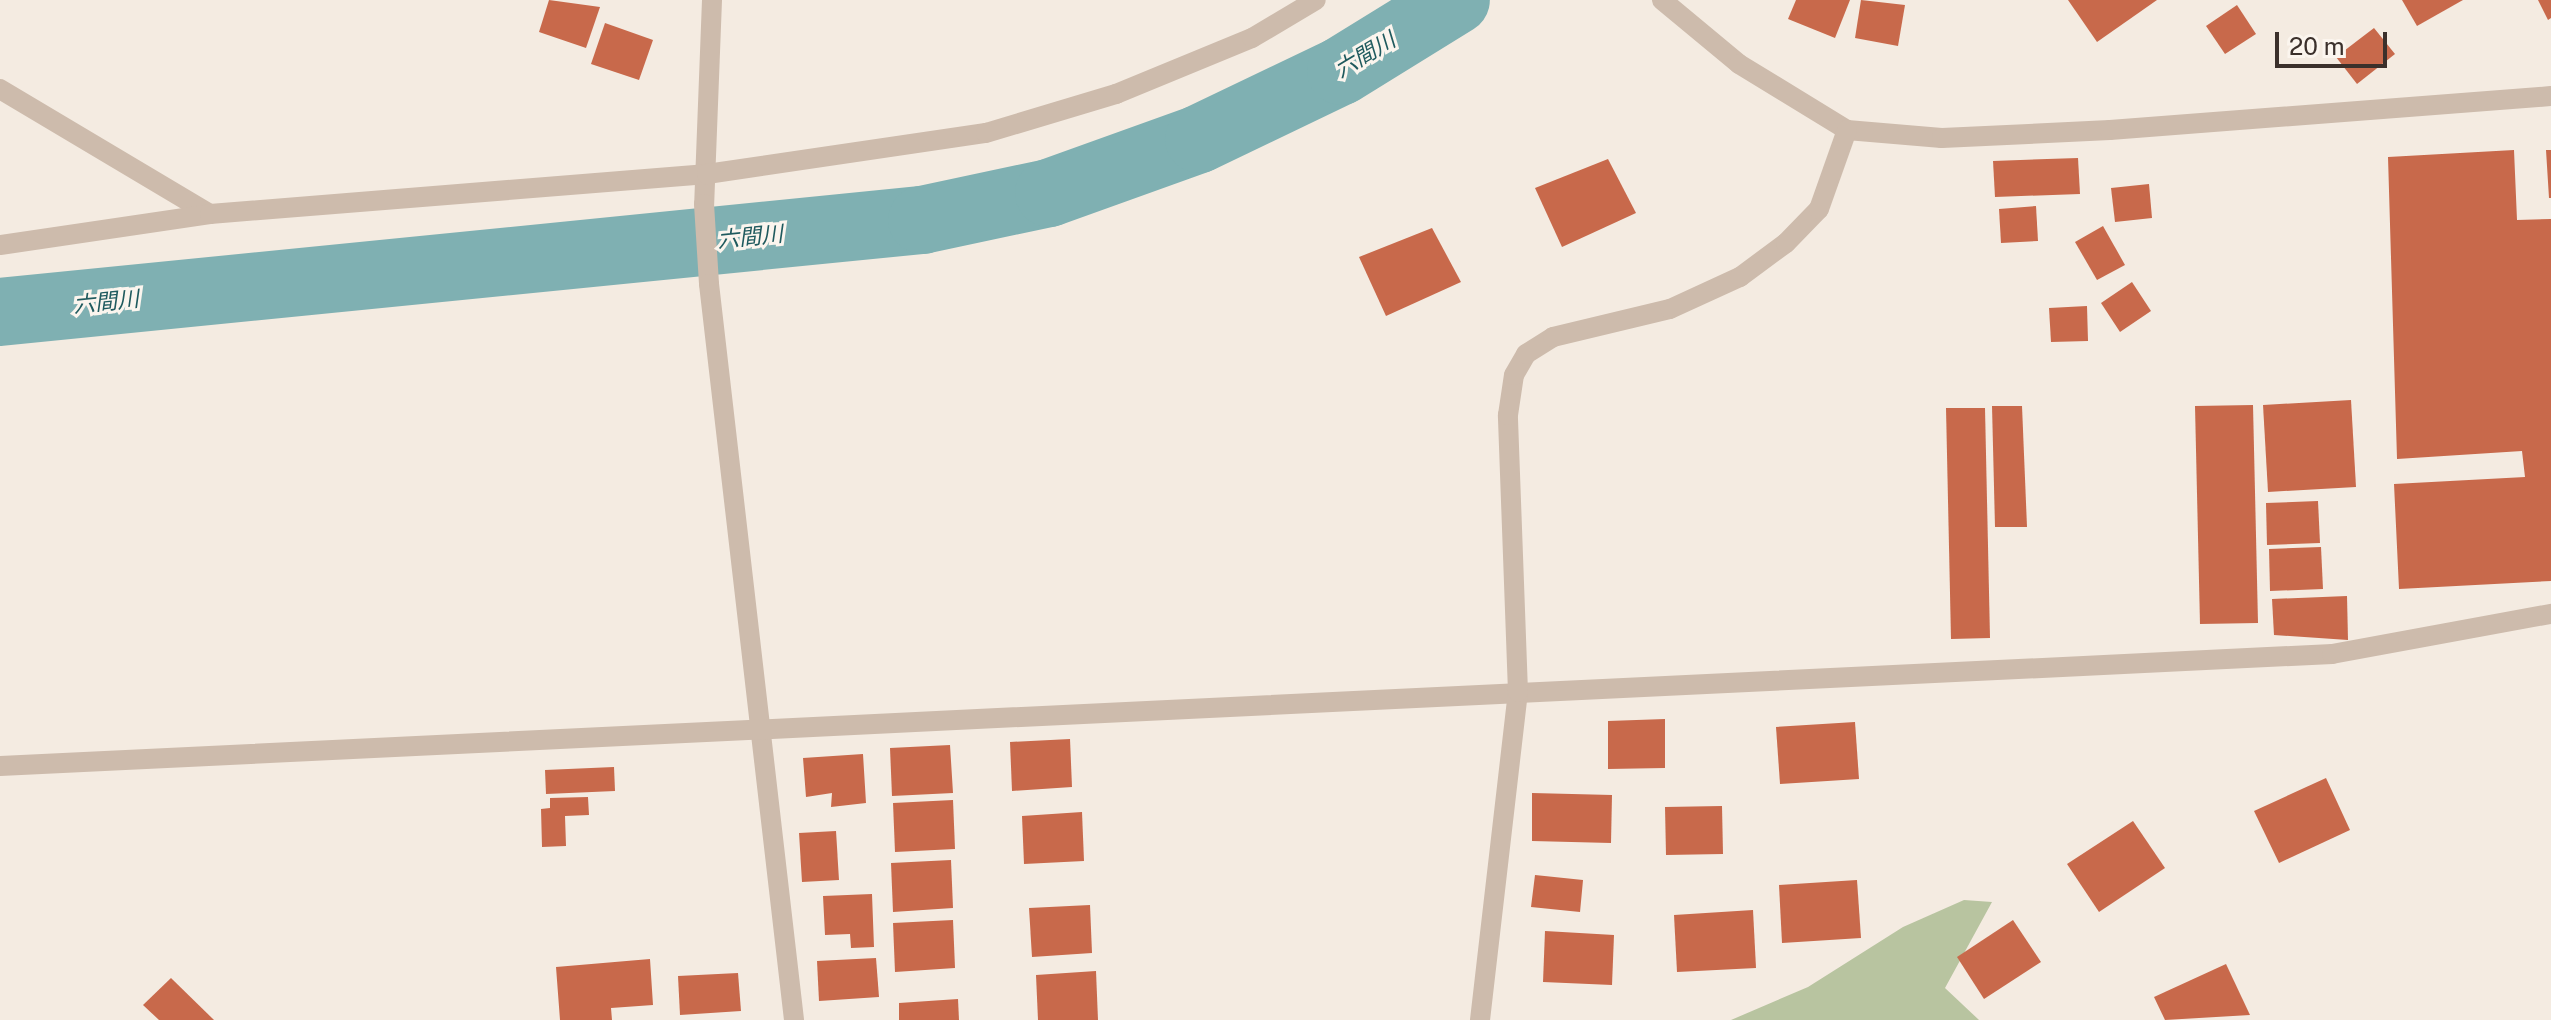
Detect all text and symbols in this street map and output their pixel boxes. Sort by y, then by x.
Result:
scale bar [2279,16,2391,66]
water label: 六間川 [1330,27,1400,83]
text: 20 m [2289,32,2345,60]
water label: 六間川 [716,220,784,254]
water label: 六間川 [72,285,140,319]

